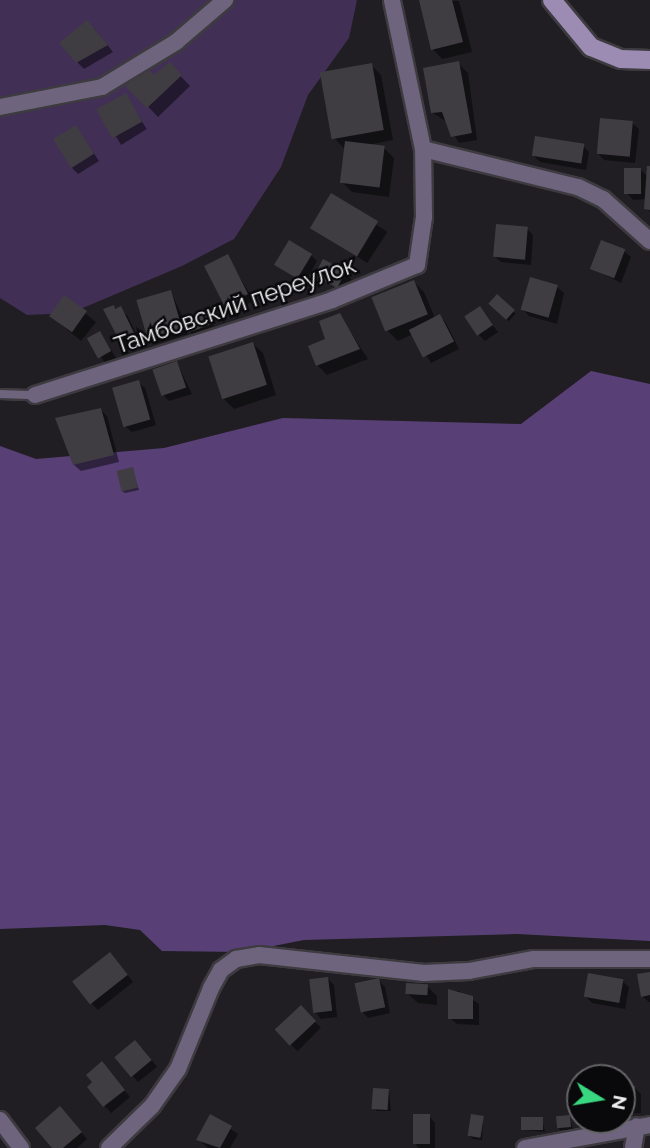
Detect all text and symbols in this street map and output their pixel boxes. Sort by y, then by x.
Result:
street label: Тамбовский переулок [110,250,360,360]
north arrow [566,1064,636,1134]
text: N [607,1093,632,1112]

